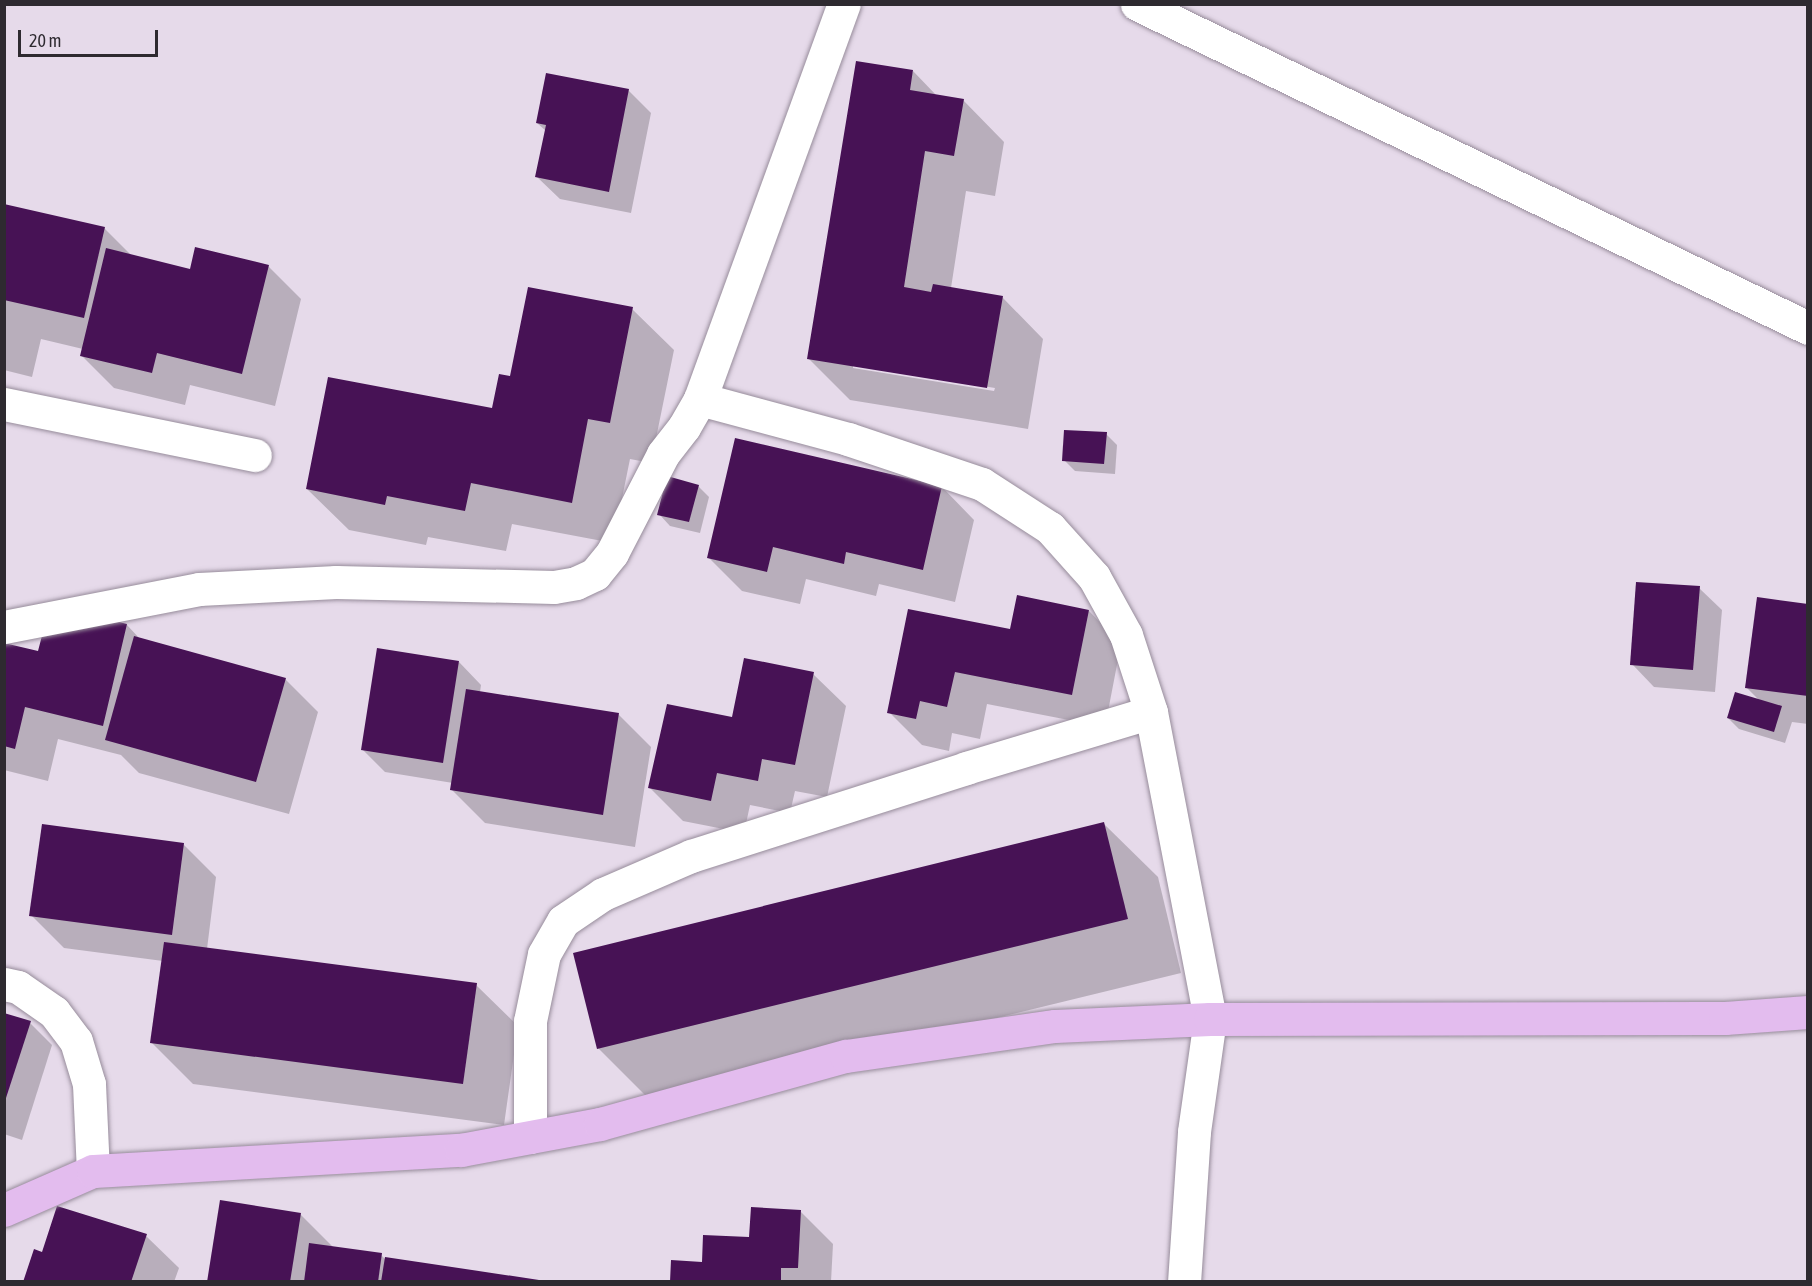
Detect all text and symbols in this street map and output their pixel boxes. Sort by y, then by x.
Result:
scale bar [21,18,160,56]
text: 20 m [29,30,61,51]

